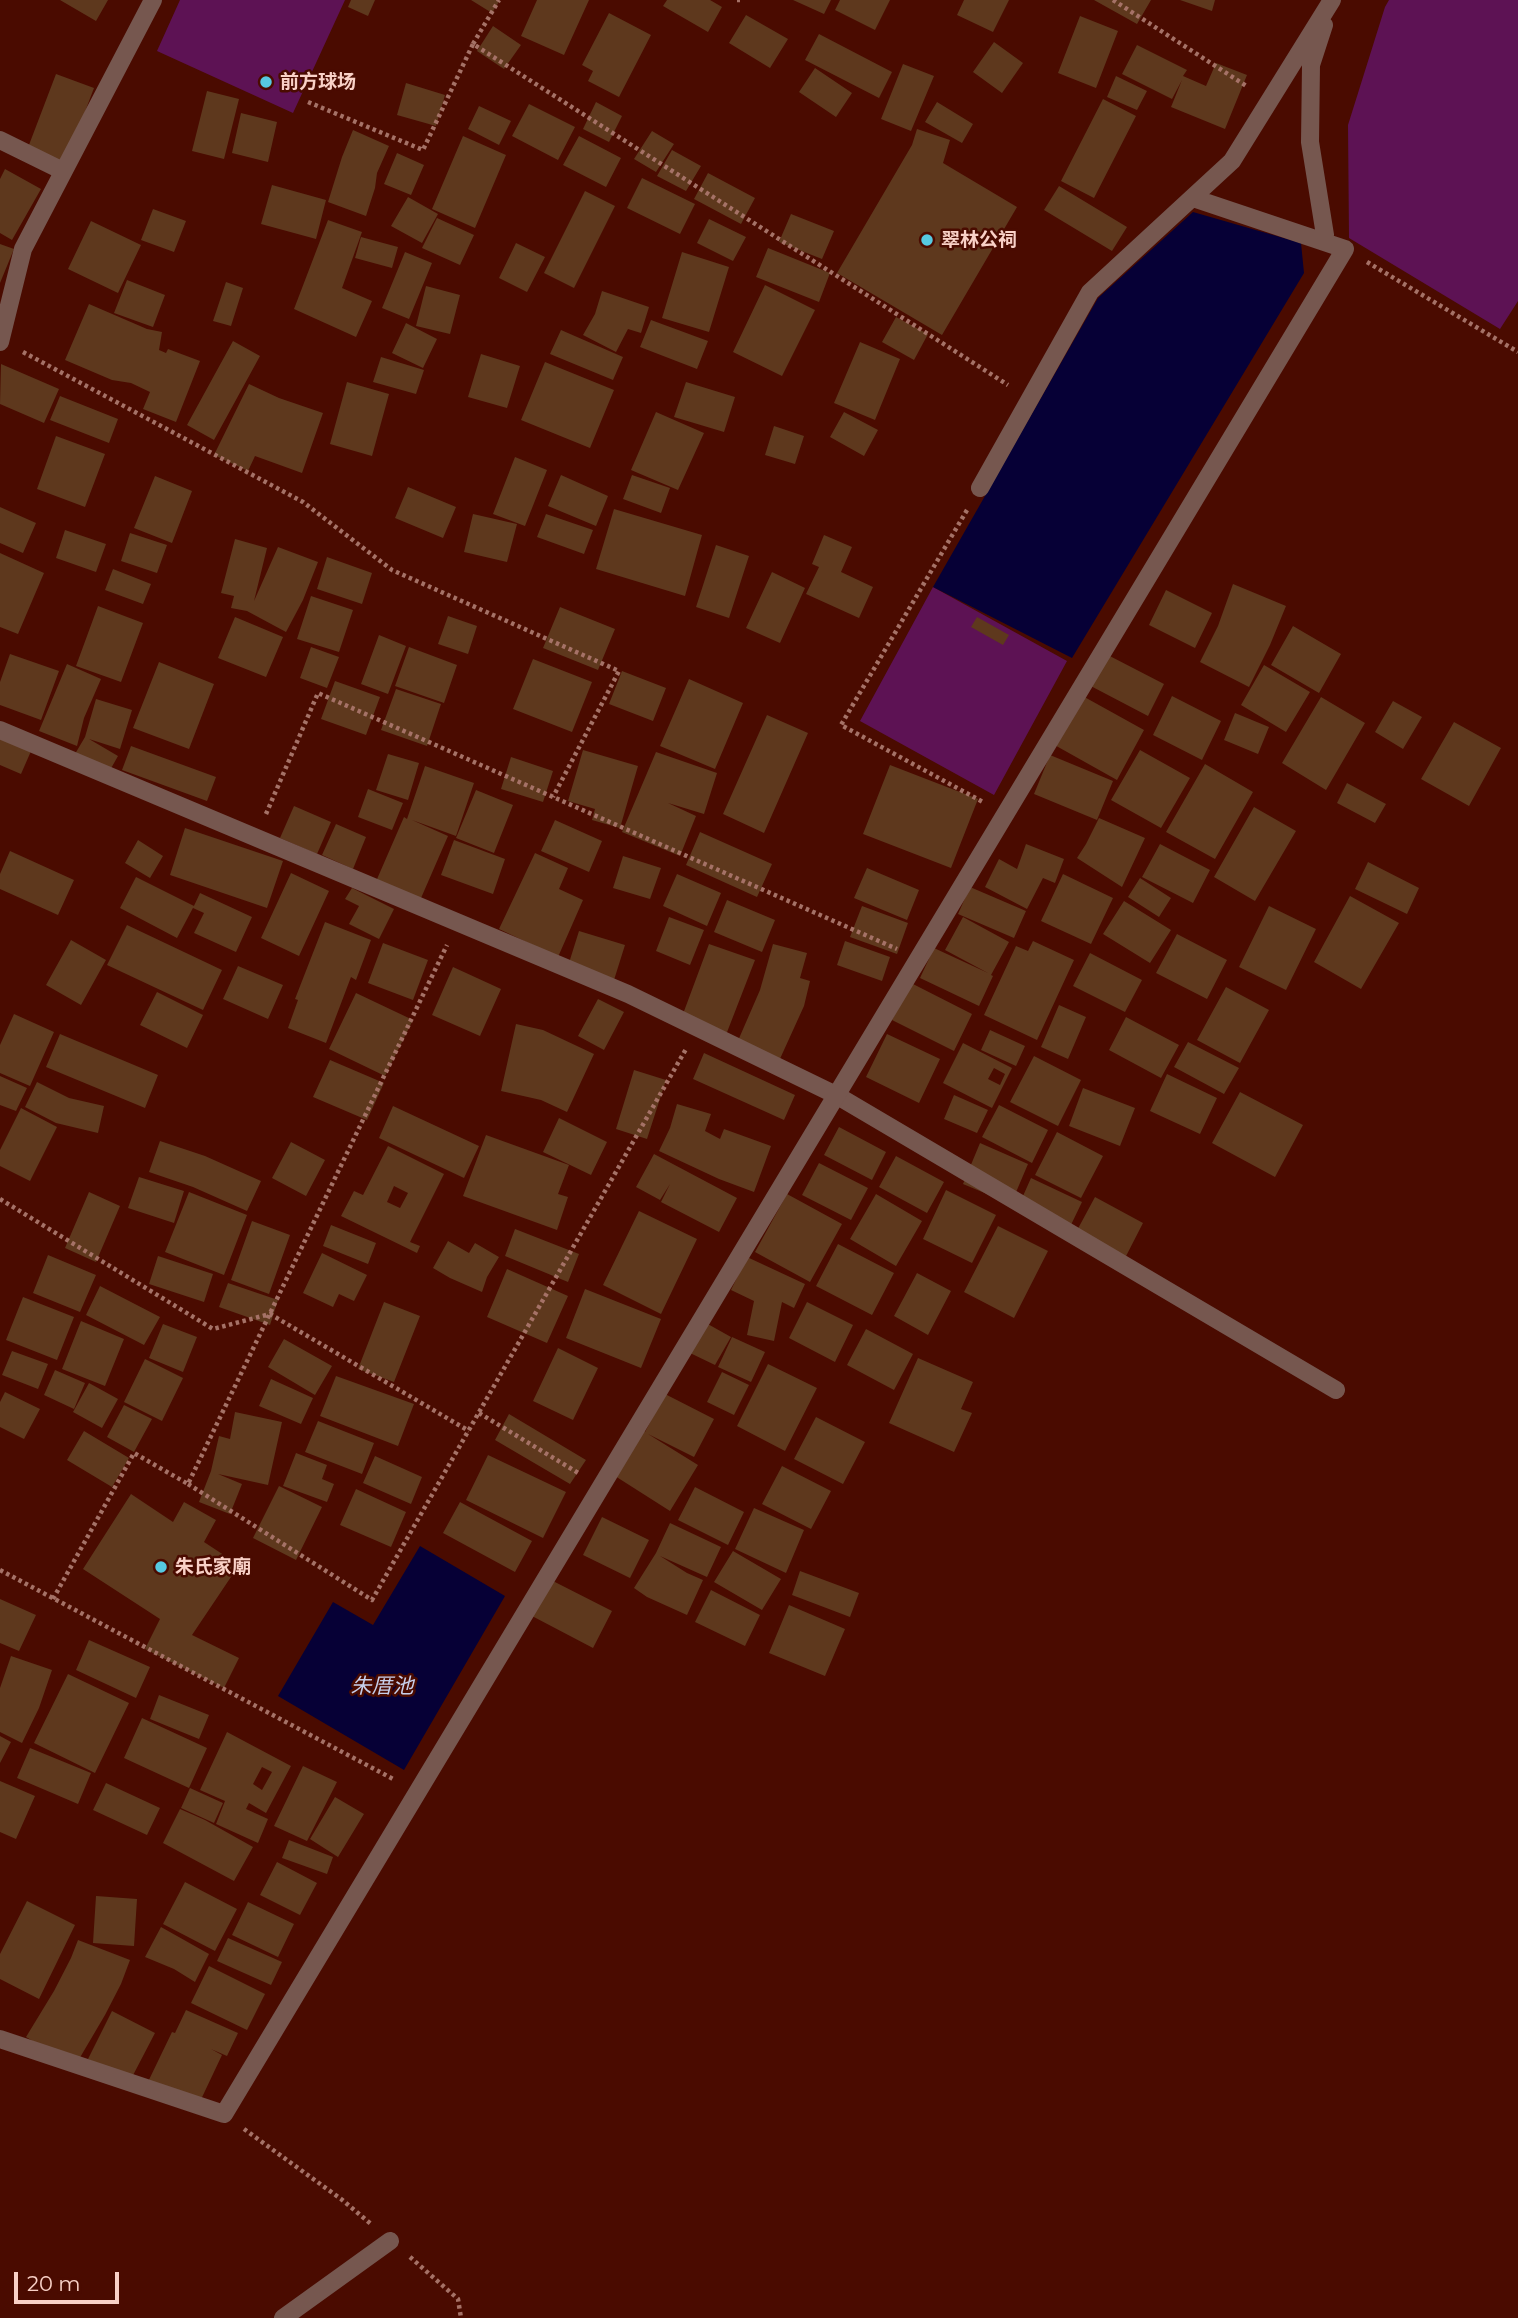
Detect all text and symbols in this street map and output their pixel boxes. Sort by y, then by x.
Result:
place label: 前方球场 [280,71,356,93]
marker: 前方球场 [258,74,274,90]
place label: 翠林公祠 [941,229,1017,251]
marker: 翠林公祠 [919,232,935,248]
place label: 朱氏家廟 [175,1556,251,1578]
marker: 朱氏家廟 [153,1559,169,1575]
water label: 朱厝池 [351,1674,413,1700]
scale bar [18,2258,122,2302]
text: 20 m [27,2271,81,2296]

